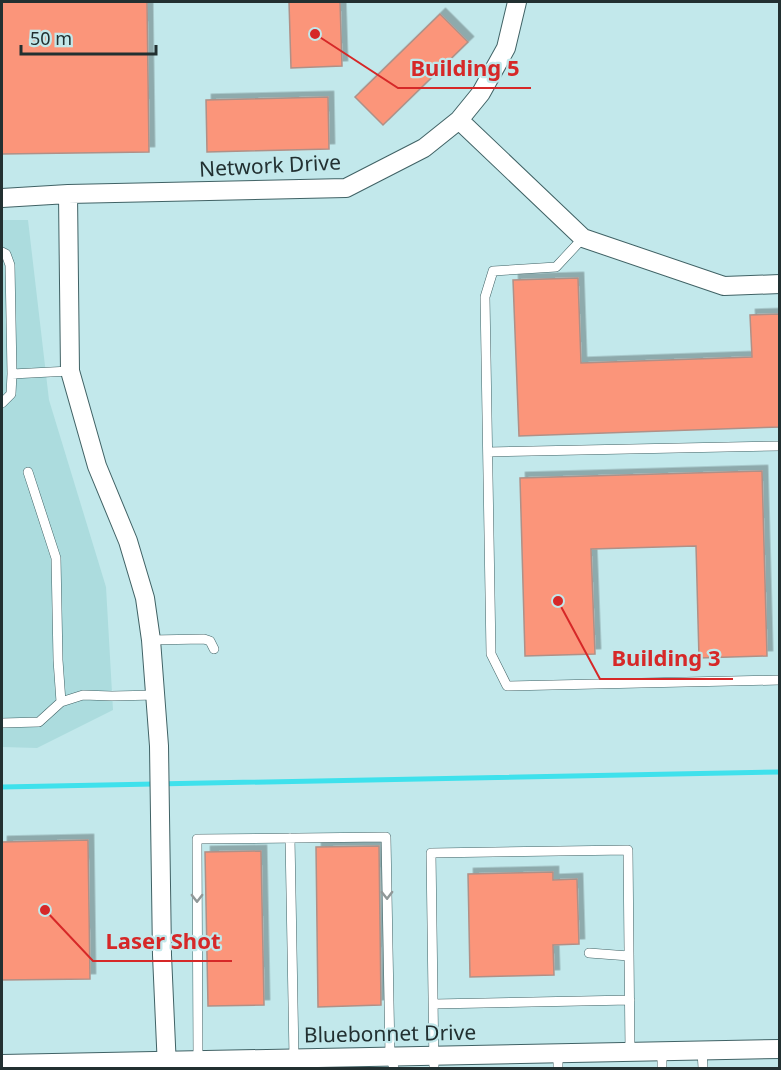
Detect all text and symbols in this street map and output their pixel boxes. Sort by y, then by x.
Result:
scale bar [21,18,156,56]
text: 50 m [30,26,72,50]
callout: Building 5 [398,48,531,88]
text: Building 5 [410,52,520,82]
street label: Network Drive [198,147,342,183]
callout: Building 3 [600,639,733,679]
text: Building 3 [611,642,721,672]
one-way arrow [381,891,393,900]
one-way arrow [191,893,203,902]
callout: Laser Shot [93,921,232,961]
text: Laser Shot [106,925,220,955]
street label: Bluebonnet Drive [304,1017,476,1049]

